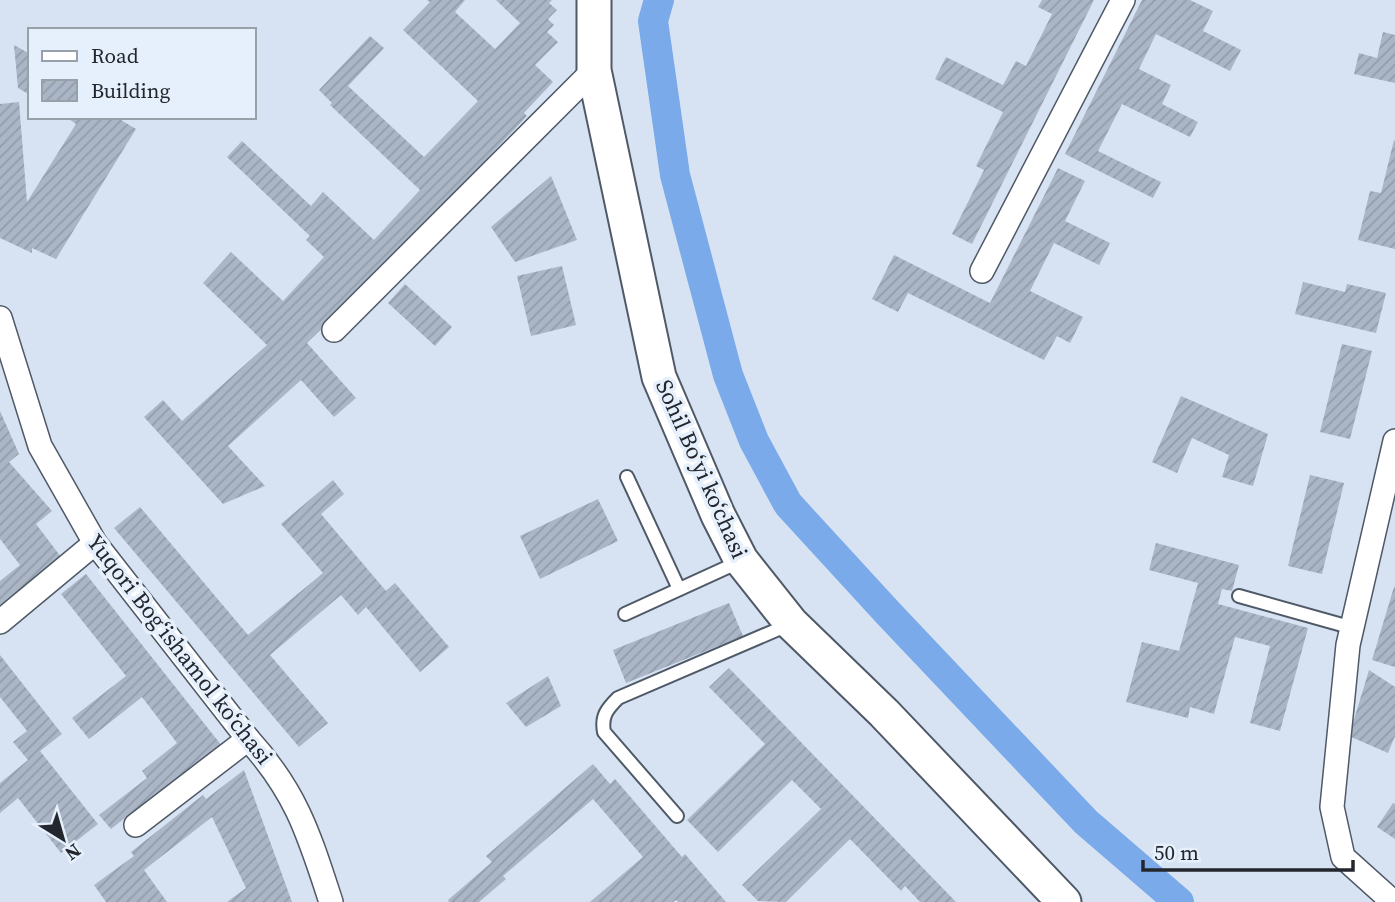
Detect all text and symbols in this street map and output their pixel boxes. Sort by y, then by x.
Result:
legend [28,28,256,119]
text: Road [91,41,139,70]
text: Building [91,76,170,105]
street label: Sohil Boʻyi koʻchasi [648,374,756,564]
street label: Yuqori Bogʻishamol koʻchasi [80,527,280,771]
north arrow [28,804,98,874]
scale bar [1143,828,1353,872]
text: N [60,838,87,867]
text: 50 m [1154,838,1199,867]

